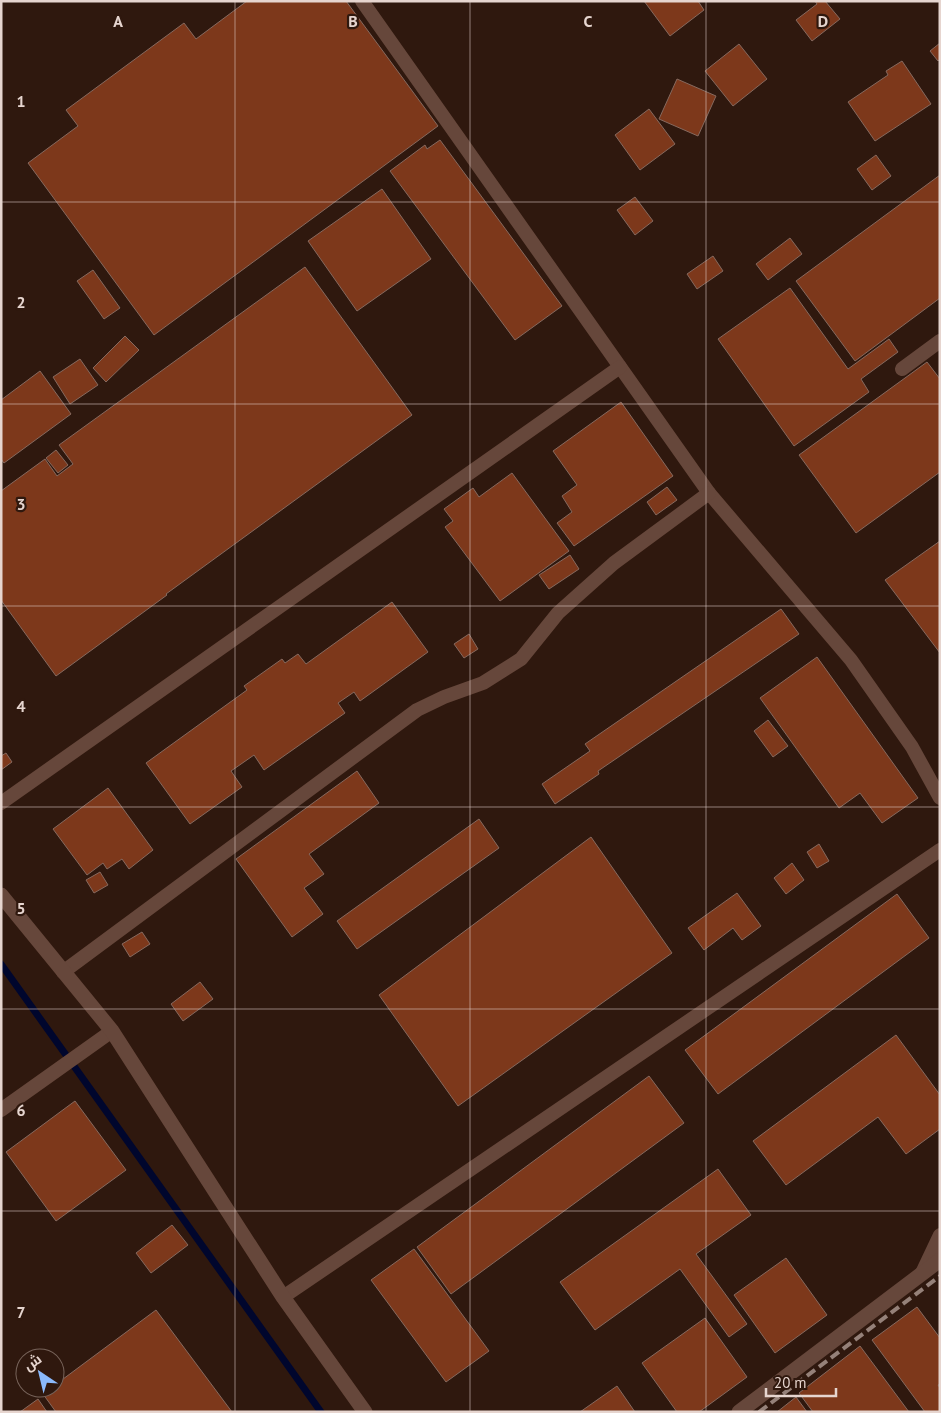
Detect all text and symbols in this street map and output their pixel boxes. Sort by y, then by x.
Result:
text: A [113,11,123,31]
text: B [348,11,358,31]
text: C [584,11,593,31]
text: D [818,11,828,31]
text: 1 [16,91,26,111]
text: 2 [16,292,26,312]
text: 3 [16,494,26,514]
text: 4 [16,696,26,716]
text: 5 [16,898,26,918]
text: 6 [16,1100,26,1120]
text: 7 [16,1302,26,1322]
north arrow [15,1348,65,1398]
text: ش [20,1350,45,1375]
scale bar [766,1366,836,1398]
text: 20 m [774,1373,807,1392]

